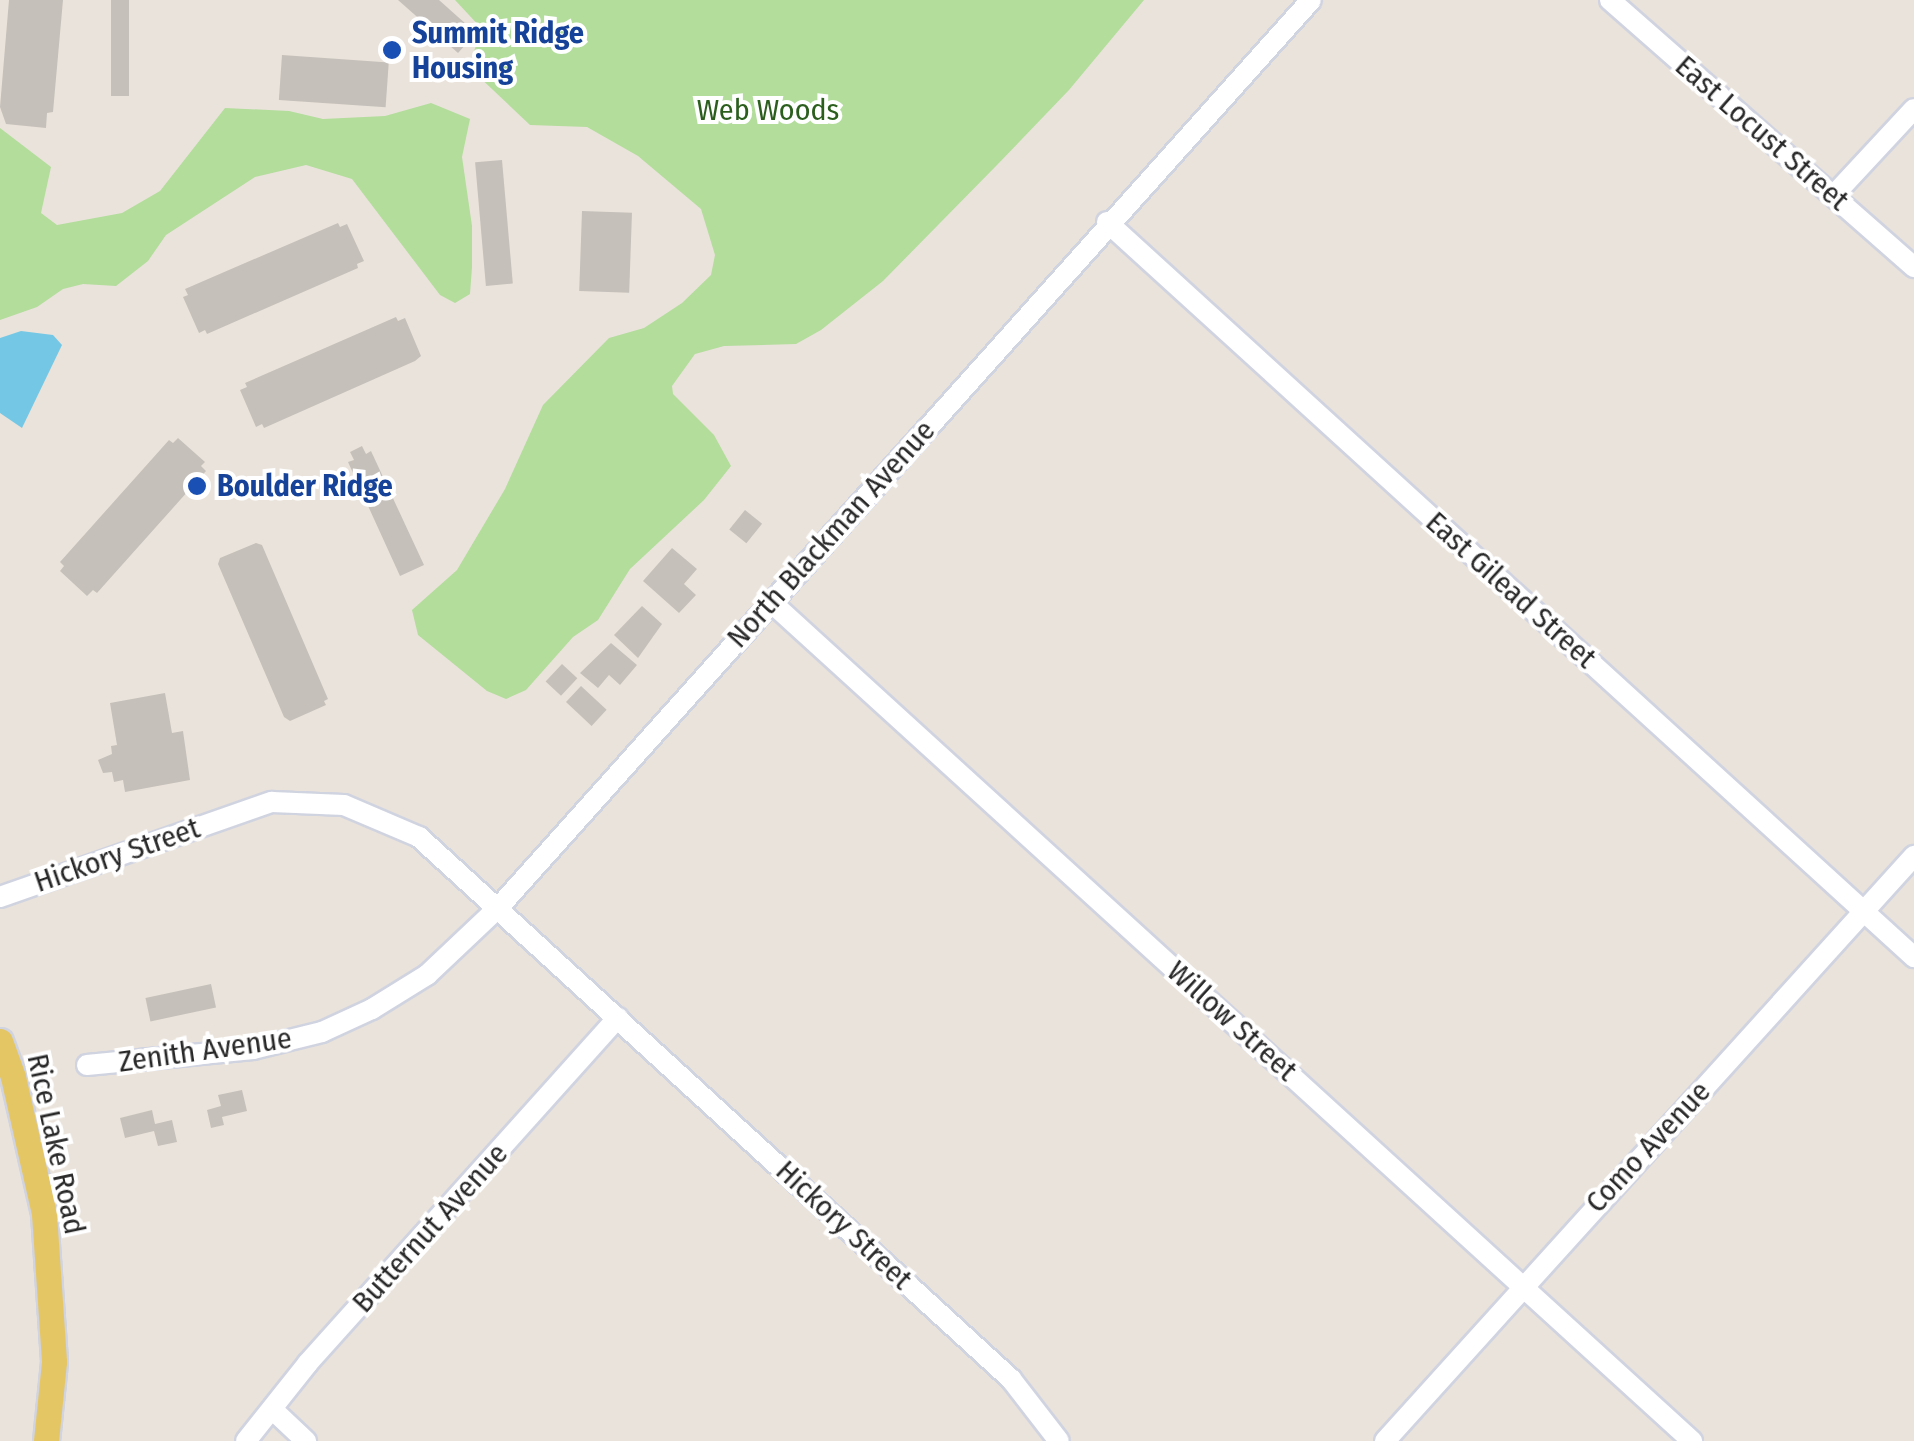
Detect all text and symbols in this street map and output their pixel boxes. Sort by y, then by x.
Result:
place label: Summit Ridge Housing [412,15,584,86]
marker: Summit Ridge Housing [381,39,403,61]
street label: East Locust Street [1668,48,1856,218]
park label: Web Woods [697,92,839,128]
street label: North Blackman Avenue [719,413,943,655]
place label: Boulder Ridge [217,468,393,504]
marker: Boulder Ridge [186,475,208,497]
street label: East Gilead Street [1418,504,1604,676]
street label: Hickory Street [29,810,205,900]
street label: Willow Street [1160,953,1304,1089]
street label: Zenith Avenue [116,1020,294,1080]
street label: Rice Lake Road [19,1050,93,1238]
street label: Como Avenue [1578,1074,1718,1220]
street label: Butternut Avenue [345,1136,515,1320]
street label: Hickory Street [769,1153,919,1297]

